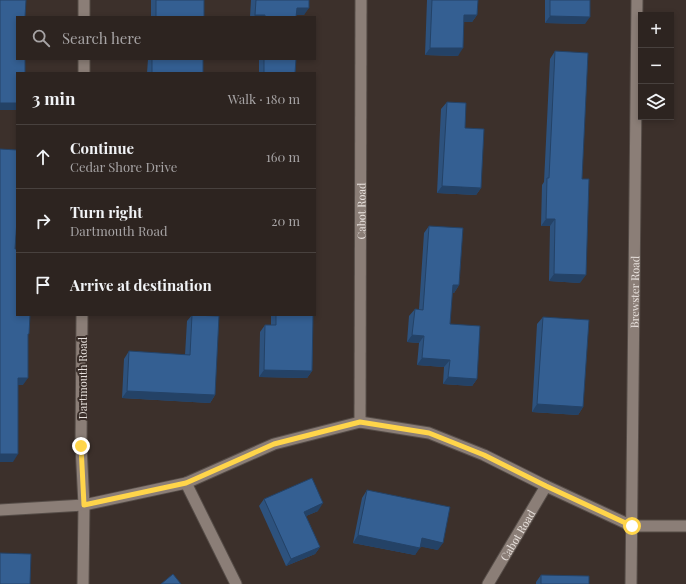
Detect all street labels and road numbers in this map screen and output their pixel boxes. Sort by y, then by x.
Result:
street label: Cabot Road [353,182,368,239]
street label: Brewster Road [626,255,642,328]
street label: Dartmouth Road [75,336,90,419]
street label: Cabot Road [496,506,538,563]

